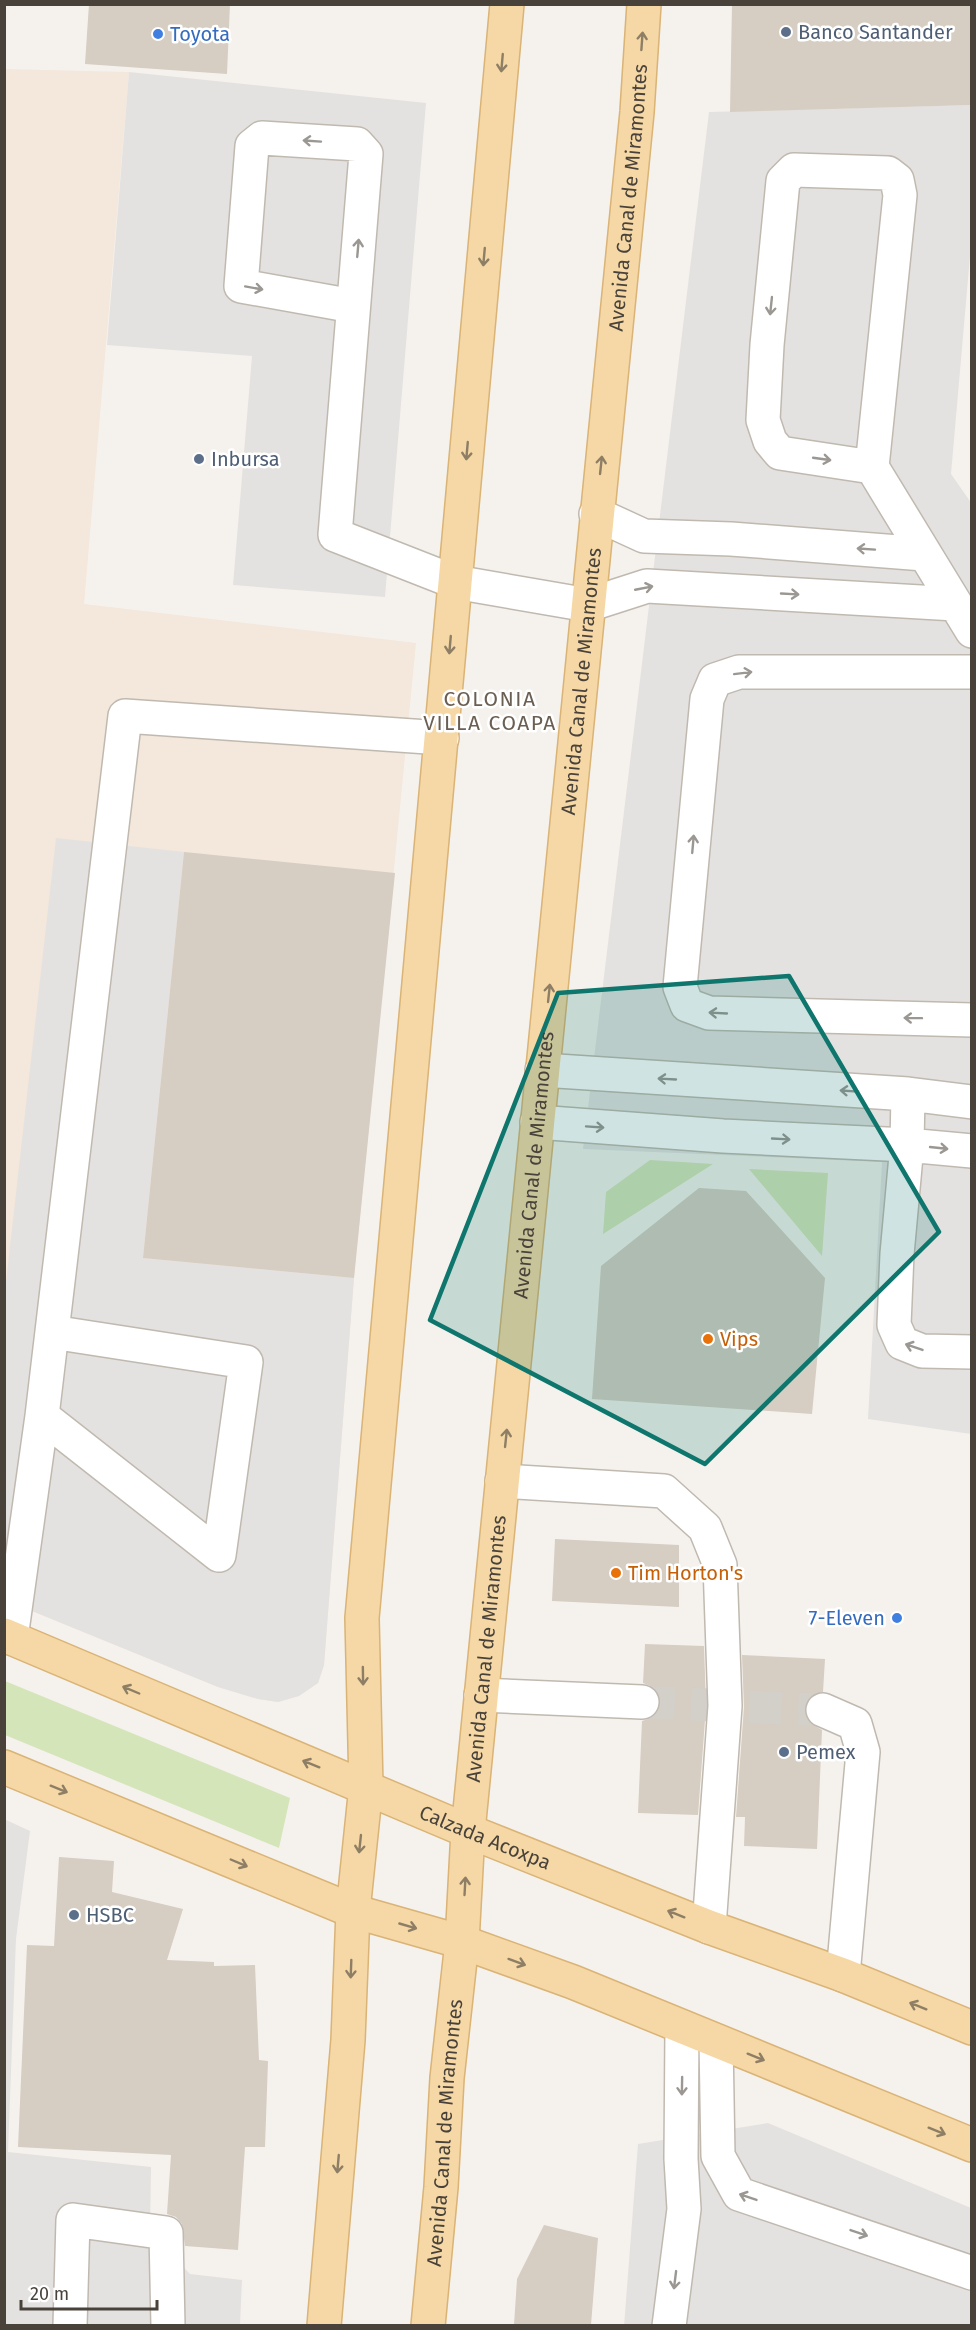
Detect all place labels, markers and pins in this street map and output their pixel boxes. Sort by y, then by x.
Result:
place label: Banco Santander [798,20,953,44]
place label: Toyota [170,22,230,46]
marker: Banco Santander [779,25,793,39]
marker: Toyota [151,27,165,41]
place label: Inbursa [211,447,280,471]
marker: Inbursa [192,452,206,466]
place label: Vips [720,1327,758,1351]
marker: Vips [701,1332,715,1346]
place label: Tim Horton's [628,1561,743,1585]
marker: Tim Horton's [609,1566,623,1580]
place label: 7-Eleven [809,1606,885,1630]
marker: 7-Eleven [890,1611,904,1625]
place label: Pemex [796,1740,856,1764]
marker: Pemex [777,1745,791,1759]
place label: HSBC [86,1903,134,1927]
marker: HSBC [67,1908,81,1922]

